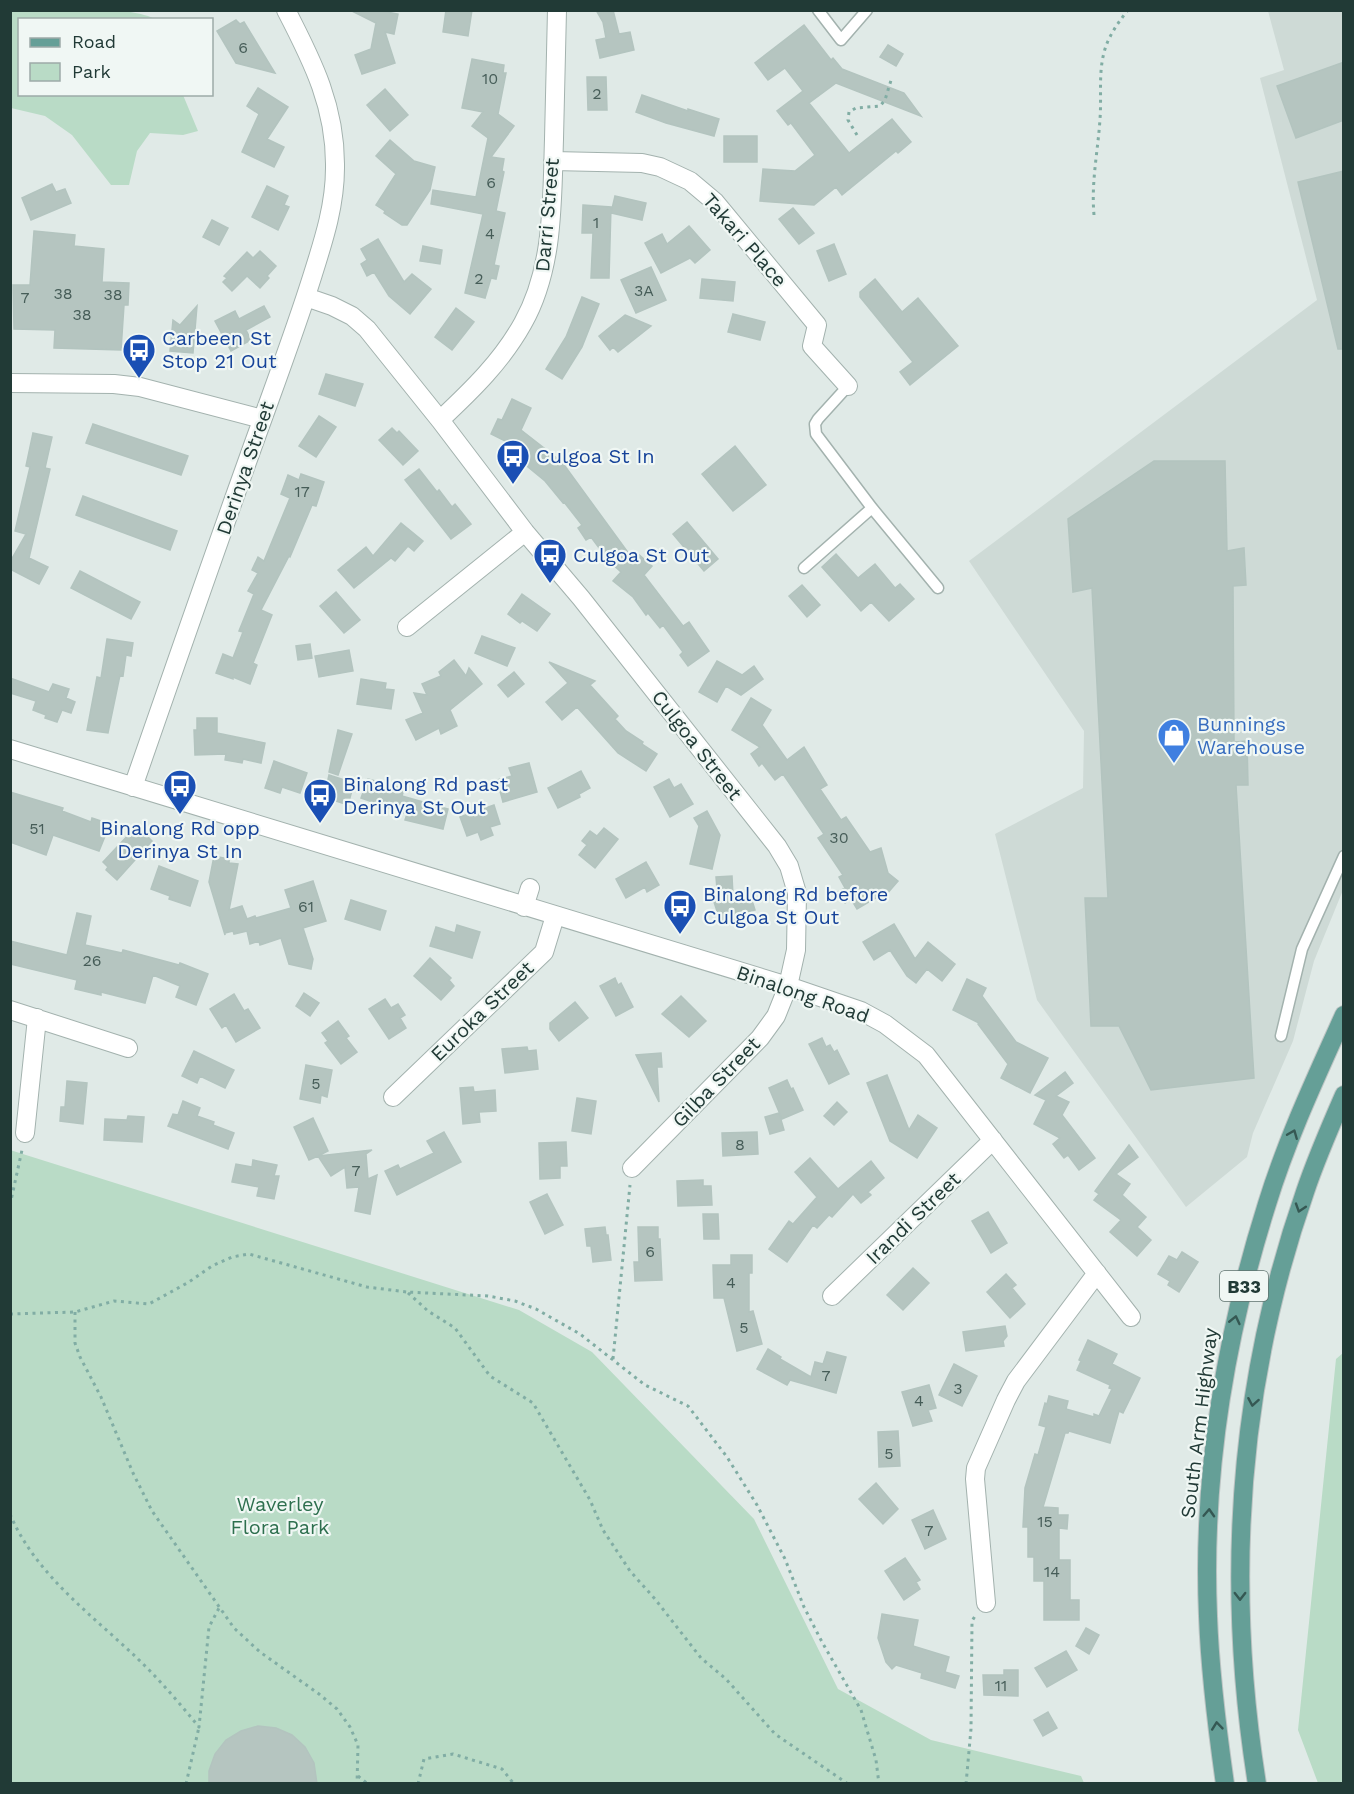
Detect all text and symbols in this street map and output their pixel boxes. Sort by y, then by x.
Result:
legend [18,18,213,96]
text: Road [72,31,116,52]
house number: 6 [238,38,248,57]
text: Park [72,61,111,82]
house number: 10 [482,69,498,88]
house number: 2 [592,84,602,103]
street label: Darri Street [530,156,564,273]
house number: 6 [486,173,496,192]
street label: Takari Place [698,188,792,292]
house number: 1 [593,213,599,232]
house number: 4 [485,224,495,243]
house number: 2 [474,269,484,288]
house number: 3A [634,281,654,300]
house number: 38 [53,284,73,303]
house number: 38 [103,285,123,304]
house number: 7 [21,288,30,307]
house number: 38 [72,305,92,324]
place label: Carbeen St Stop 21 Out [162,326,277,373]
bus stop icon: Carbeen St Stop 21 Out [121,332,157,379]
street label: Derinya Street [211,398,279,538]
bus stop icon: Culgoa St In [495,438,531,485]
place label: Culgoa St In [536,444,655,468]
house number: 17 [294,482,310,501]
bus stop icon: Culgoa St Out [532,537,568,584]
place label: Culgoa St Out [573,543,710,567]
street label: Culgoa Street [647,685,748,805]
place label: Bunnings Warehouse [1197,712,1305,759]
shop icon: Bunnings Warehouse [1156,717,1192,764]
bus stop icon: Binalong Rd opp Derinya St In [162,768,198,815]
place label: Binalong Rd past Derinya St Out [343,772,509,819]
bus stop icon: Binalong Rd past Derinya St Out [302,777,338,824]
place label: Binalong Rd opp Derinya St In [100,816,260,863]
house number: 51 [29,819,45,838]
house number: 30 [829,828,849,847]
place label: Binalong Rd before Culgoa St Out [703,882,888,929]
bus stop icon: Binalong Rd before Culgoa St Out [662,888,698,935]
house number: 61 [298,897,314,916]
house number: 26 [82,951,102,970]
street label: Euroka Street [426,956,539,1066]
street label: Binalong Road [733,960,873,1028]
street label: Gilba Street [667,1031,765,1132]
house number: 5 [311,1074,321,1093]
one-way arrow [1286,1129,1298,1140]
house number: 8 [735,1135,745,1154]
house number: 7 [352,1161,361,1180]
street label: Irandi Street [861,1166,966,1269]
one-way arrow [1295,1202,1307,1213]
house number: 6 [645,1242,655,1261]
road number: B33 [1220,1271,1268,1301]
house number: 4 [726,1273,736,1292]
one-way arrow [1228,1315,1241,1325]
house number: 5 [739,1318,749,1337]
street label: South Arm Highway [1175,1326,1223,1520]
house number: 7 [822,1366,831,1385]
house number: 3 [953,1379,963,1398]
house number: 4 [914,1391,924,1410]
one-way arrow [1247,1397,1260,1407]
house number: 5 [884,1444,894,1463]
park label: Waverley Flora Park [231,1492,329,1539]
one-way arrow [1203,1509,1216,1518]
house number: 15 [1037,1512,1053,1531]
house number: 7 [925,1521,934,1540]
house number: 14 [1044,1562,1060,1581]
one-way arrow [1234,1592,1246,1601]
house number: 11 [995,1676,1007,1695]
one-way arrow [1211,1721,1224,1730]

